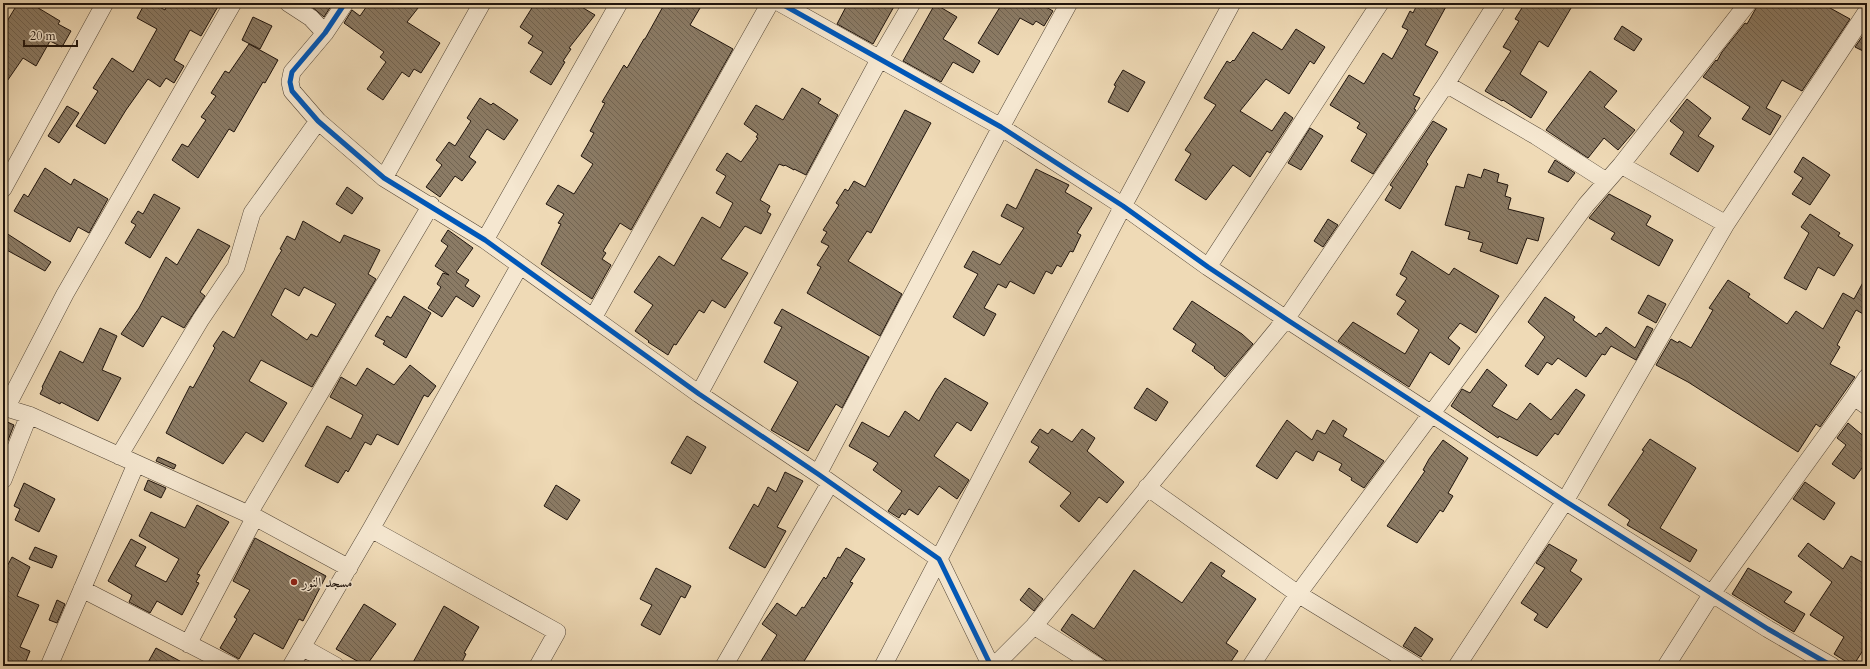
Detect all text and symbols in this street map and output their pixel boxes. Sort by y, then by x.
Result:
scale bar [24,22,77,48]
text: 20 m [30,28,57,44]
place label: مسجد النور [300,573,353,592]
marker: مسجد النور [289,577,299,587]

